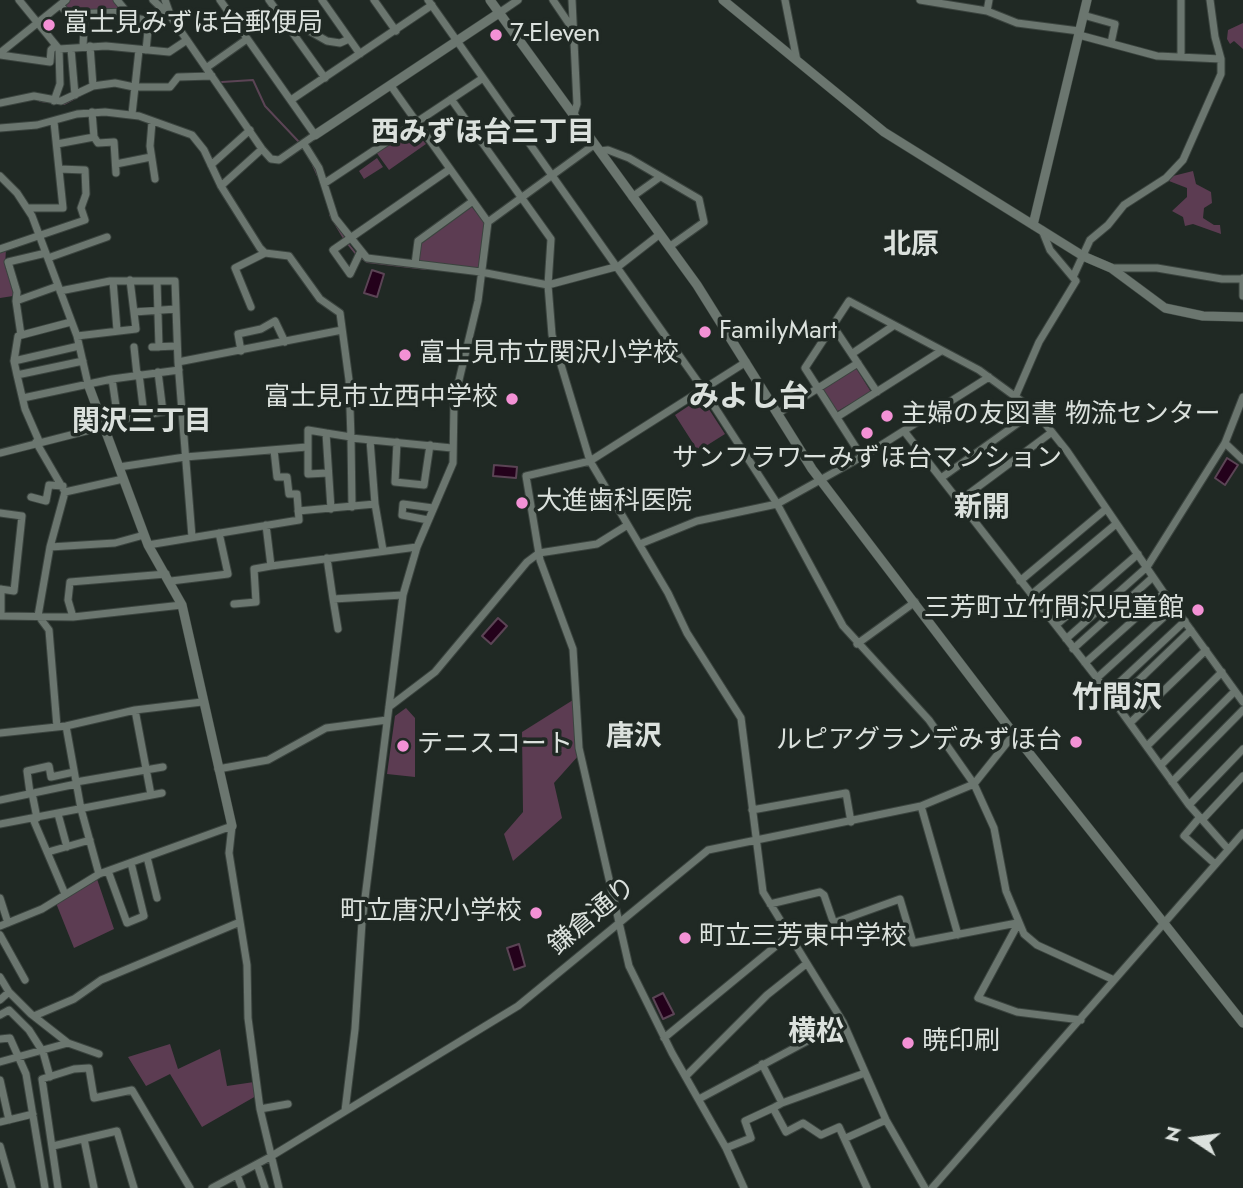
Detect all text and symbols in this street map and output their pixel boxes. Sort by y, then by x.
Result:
place label: 富士見みずほ台郵便局 [63,9,323,41]
marker: 富士見みずほ台郵便局 [41,17,57,33]
place label: 7-Eleven [510,19,600,51]
marker: 7-Eleven [488,27,504,43]
district label: 西みずほ台三丁目 [371,117,595,151]
district label: 北原 [883,229,939,263]
place label: FamilyMart [719,316,837,348]
marker: FamilyMart [697,324,713,340]
place label: 富士見市立関沢小学校 [419,339,679,371]
marker: 富士見市立関沢小学校 [397,347,413,363]
district label: みよし台 [689,381,809,417]
place label: 富士見市立西中学校 [264,383,498,415]
marker: 富士見市立西中学校 [504,391,520,407]
place label: 主婦の友図書 物流センター [901,400,1221,432]
district label: 関沢三丁目 [72,406,212,440]
marker: 主婦の友図書 物流センター [879,408,895,424]
marker: サンフラワーみずほ台マンション [859,425,875,441]
place label: サンフラワーみずほ台マンション [672,444,1062,476]
place label: 大進歯科医院 [536,487,692,519]
district label: 新開 [954,492,1010,526]
marker: 大進歯科医院 [514,495,530,511]
place label: 三芳町立竹間沢児童館 [924,594,1184,626]
marker: 三芳町立竹間沢児童館 [1190,602,1206,618]
district label: 竹間沢 [1072,682,1162,718]
district label: 唐沢 [606,721,662,755]
place label: ルピアグランデみずほ台 [776,726,1062,758]
place label: テニスコート [417,730,573,762]
marker: ルピアグランデみずほ台 [1068,734,1084,750]
marker: テニスコート [395,738,411,754]
street label: 鎌倉通り [543,872,643,962]
place label: 町立唐沢小学校 [340,897,522,929]
marker: 町立唐沢小学校 [528,905,544,921]
place label: 町立三芳東中学校 [699,922,907,954]
marker: 町立三芳東中学校 [677,930,693,946]
district label: 横松 [788,1016,844,1050]
place label: 暁印刷 [922,1027,1000,1059]
marker: 暁印刷 [900,1035,916,1051]
north arrow [1159,1104,1229,1174]
text: N [1158,1124,1188,1145]

